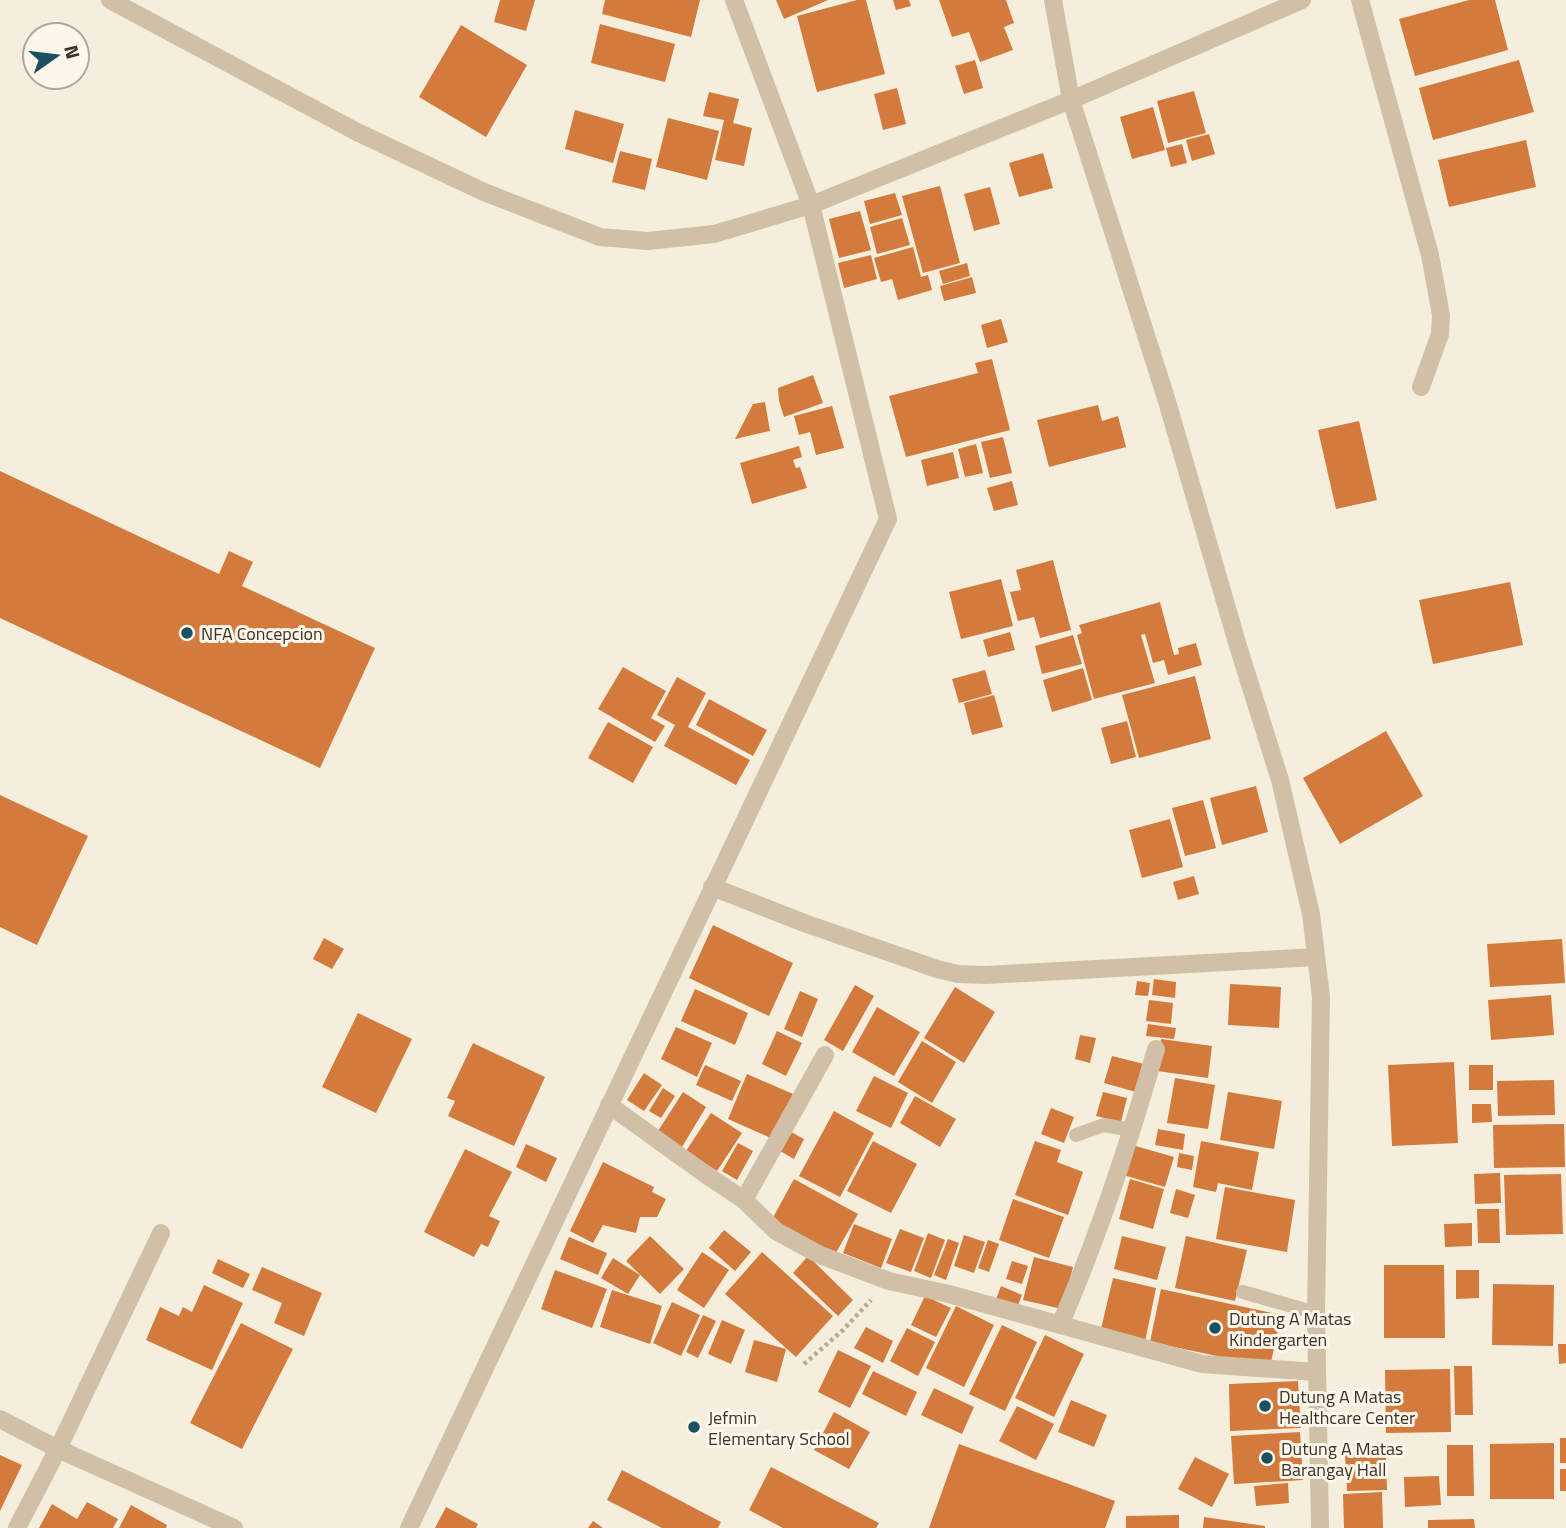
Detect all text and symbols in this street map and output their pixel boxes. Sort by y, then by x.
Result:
north arrow [21,21,91,91]
text: N [57,42,89,62]
place label: NFA Concepcion [201,620,323,647]
marker: NFA Concepcion [179,625,195,641]
place label: Dutung A Matas Kindergarten [1229,1305,1351,1353]
marker: Dutung A Matas Kindergarten [1207,1320,1223,1336]
place label: Dutung A Matas Healthcare Center [1279,1383,1415,1431]
marker: Dutung A Matas Healthcare Center [1257,1398,1273,1414]
place label: Jefmin Elementary School [708,1404,850,1452]
marker: Jefmin Elementary School [686,1419,702,1435]
place label: Dutung A Matas Barangay Hall [1281,1435,1403,1483]
marker: Dutung A Matas Barangay Hall [1259,1450,1275,1466]

